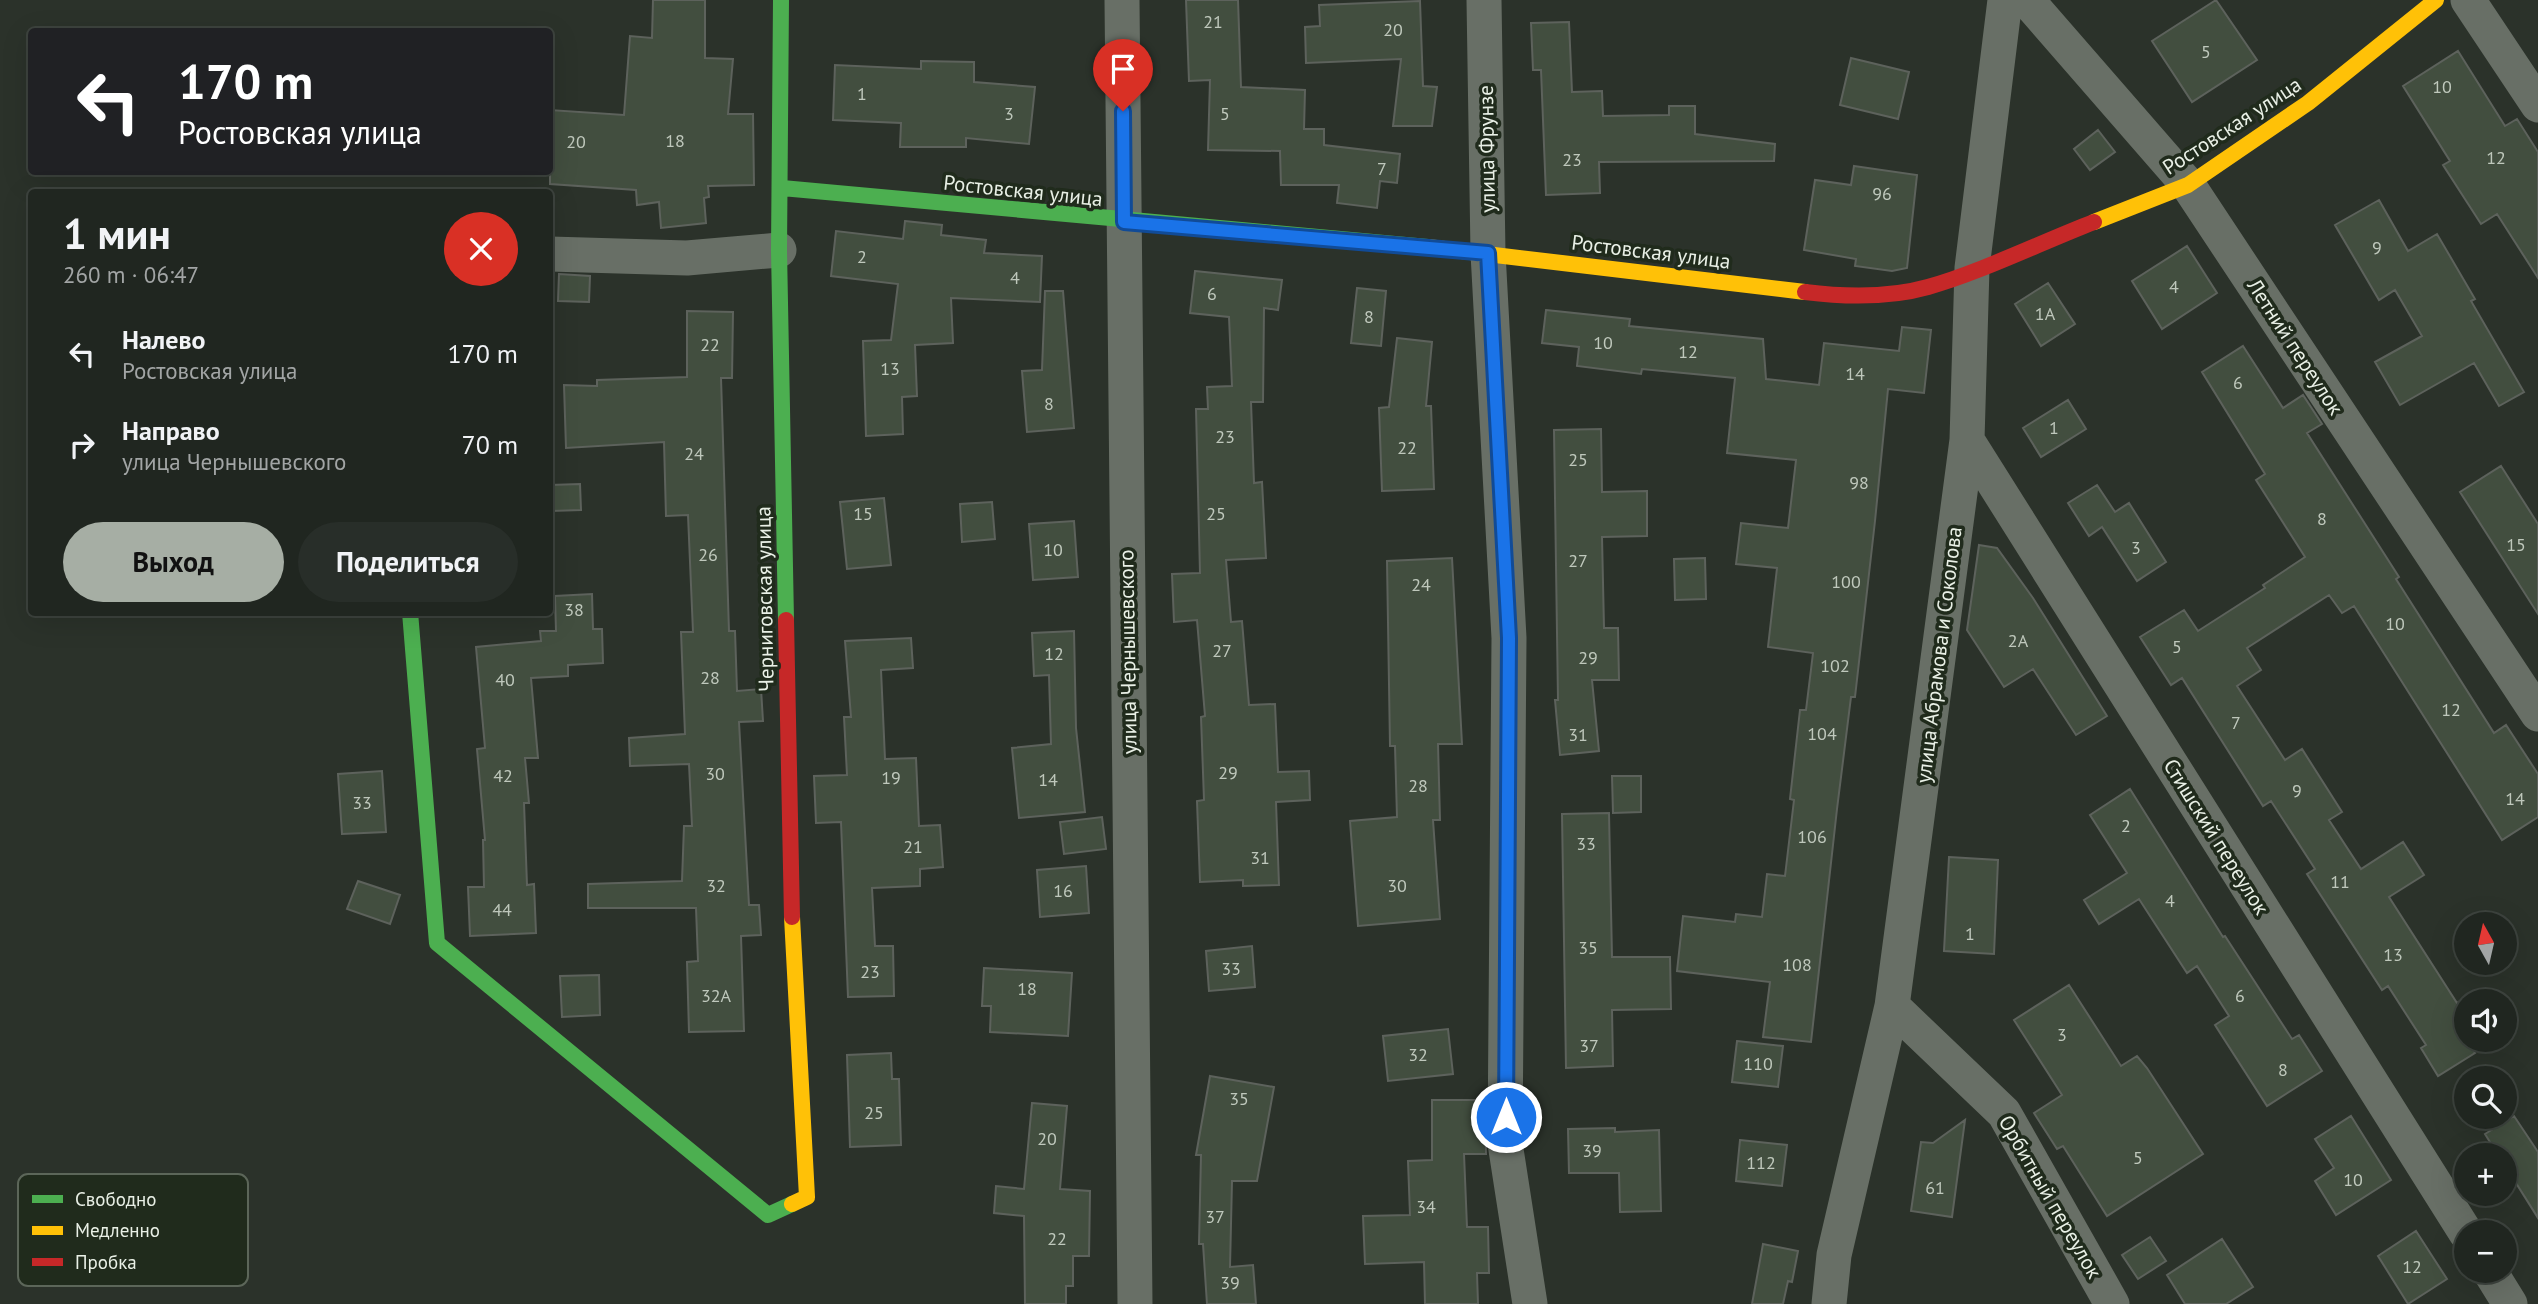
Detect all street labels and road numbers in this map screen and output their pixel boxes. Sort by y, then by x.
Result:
street label: Ростовская улица [2157,71,2306,180]
street label: улица Фрунзе [1472,85,1501,213]
street label: Ростовская улица [942,169,1104,212]
street label: Ростовская улица [1570,228,1732,275]
street label: Летний переулок [2241,273,2349,420]
street label: Черниговская улица [749,506,780,692]
street label: улица Абрамова и Соколова [1909,525,1968,785]
street label: улица Чернышевского [1112,549,1143,755]
street label: Стишский переулок [2158,754,2275,920]
street label: Орбитный переулок [1993,1110,2108,1283]

